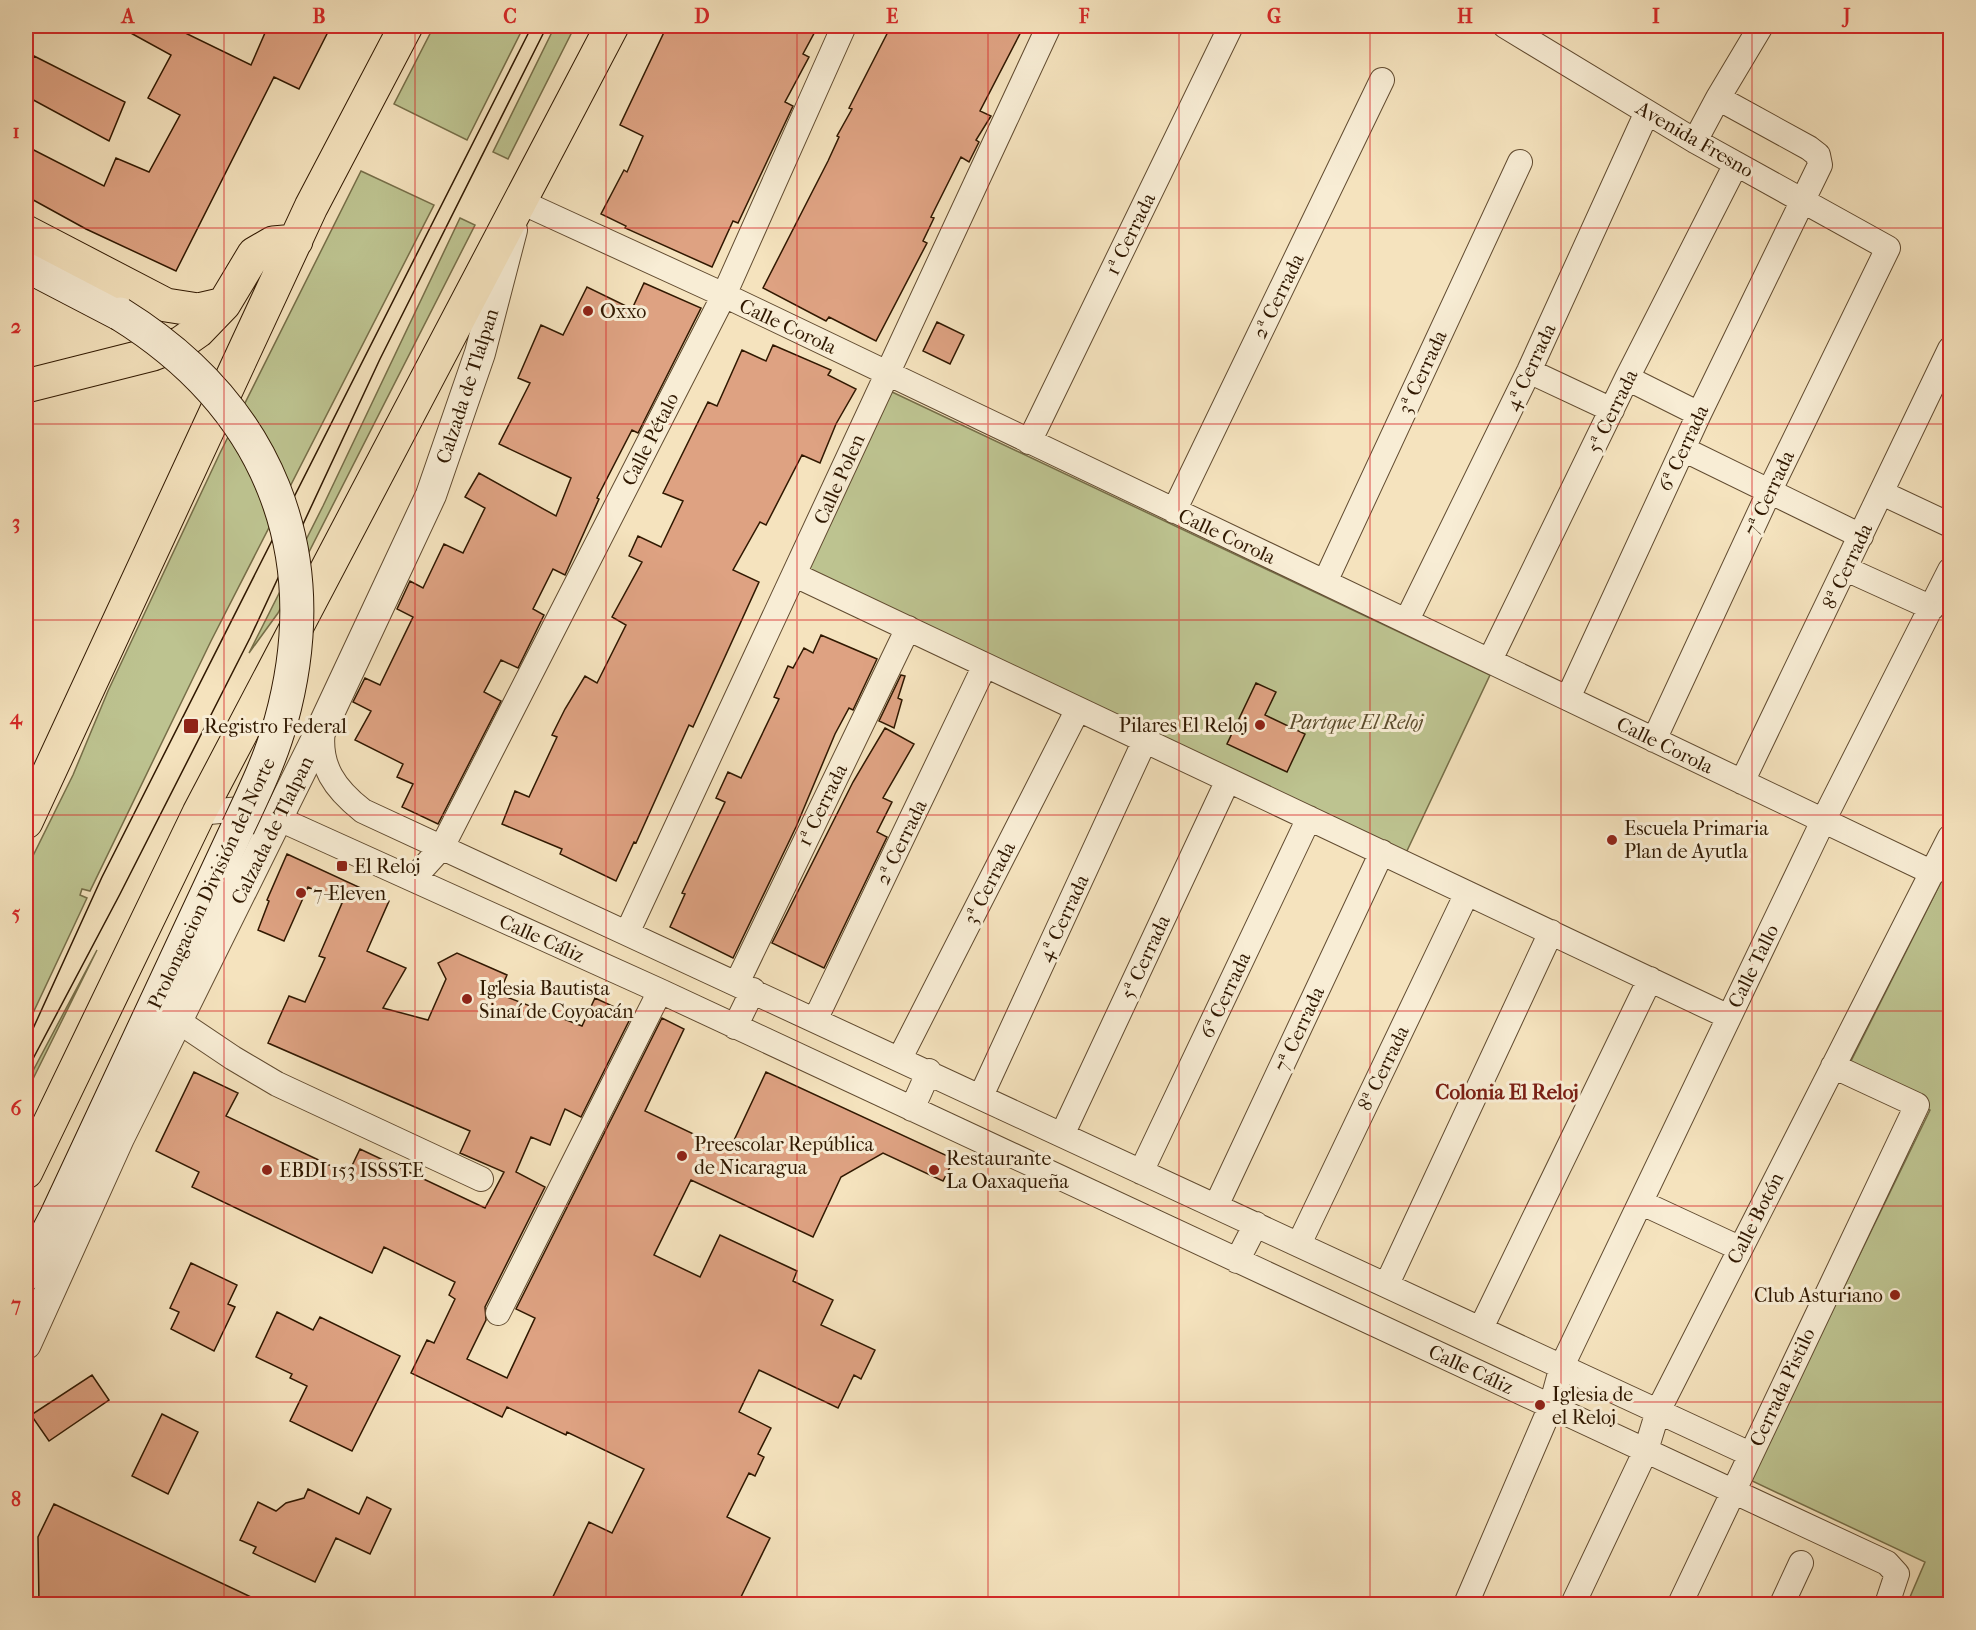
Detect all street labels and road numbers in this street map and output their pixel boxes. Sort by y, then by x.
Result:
street label: Avenida Fresno [1631,96,1758,182]
street label: 1ª Cerrada [1101,189,1161,279]
street label: 2ª Cerrada [1248,249,1309,342]
street label: Calle Corola [736,294,841,359]
street label: Calzada de Tlalpan [432,305,504,467]
street label: 4ª Cerrada [1500,319,1561,414]
street label: 3ª Cerrada [1393,326,1452,418]
street label: 5ª Cerrada [1582,365,1643,457]
street label: Calle Pétalo [617,389,684,490]
street label: 6ª Cerrada [1654,401,1714,495]
street label: Calle Polen [809,430,870,528]
street label: 7ª Cerrada [1740,446,1799,539]
street label: Calle Corola [1175,504,1280,569]
street label: 8ª Cerrada [1818,519,1878,613]
street label: Calle Corola [1613,712,1717,779]
street label: Calzada de Tlalpan [227,752,318,908]
street label: Prolongacion División del Norte [143,754,280,1013]
street label: 1ª Cerrada [793,760,853,850]
street label: 2ª Cerrada [871,795,932,888]
street label: 3ª Cerrada [959,837,1020,928]
street label: 4ª Cerrada [1033,870,1094,965]
street label: Calle Cáliz [496,909,588,967]
street label: 5ª Cerrada [1116,911,1175,1003]
street label: Calle Tallo [1723,921,1783,1012]
street label: 6ª Cerrada [1196,948,1256,1042]
street label: 7ª Cerrada [1270,982,1329,1075]
street label: 8ª Cerrada [1353,1021,1414,1114]
street label: Calle Botón [1723,1168,1788,1268]
street label: Cerrada Pistilo [1745,1324,1820,1450]
street label: Calle Cáliz [1425,1340,1517,1399]

